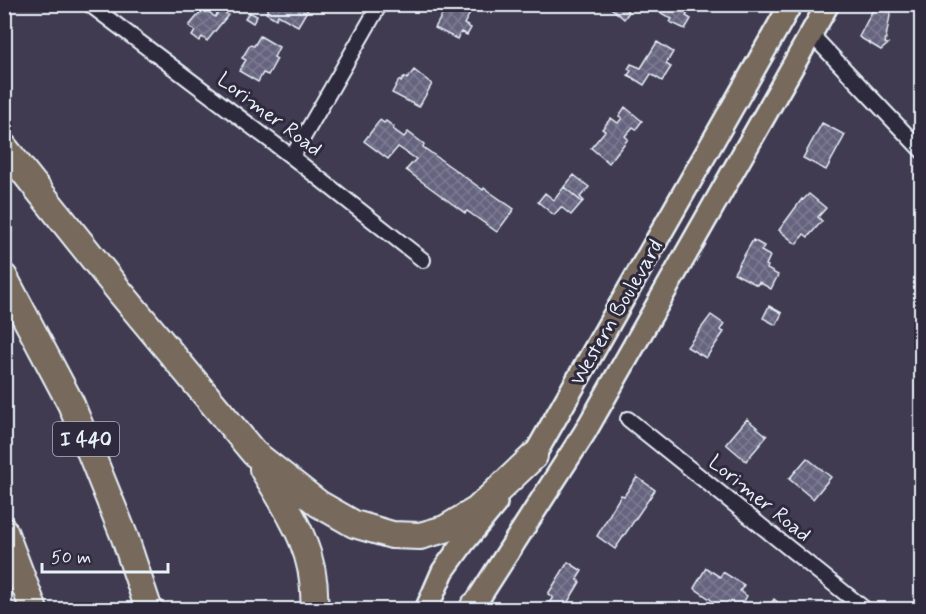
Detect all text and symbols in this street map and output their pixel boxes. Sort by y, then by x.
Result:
street label: Lorimer Road [211,66,328,163]
street label: Western Boulevard [564,234,670,391]
road number: I 440 [53,422,119,456]
street label: Lorimer Road [702,449,817,549]
scale bar [42,536,168,574]
text: 50 m [51,546,91,570]

